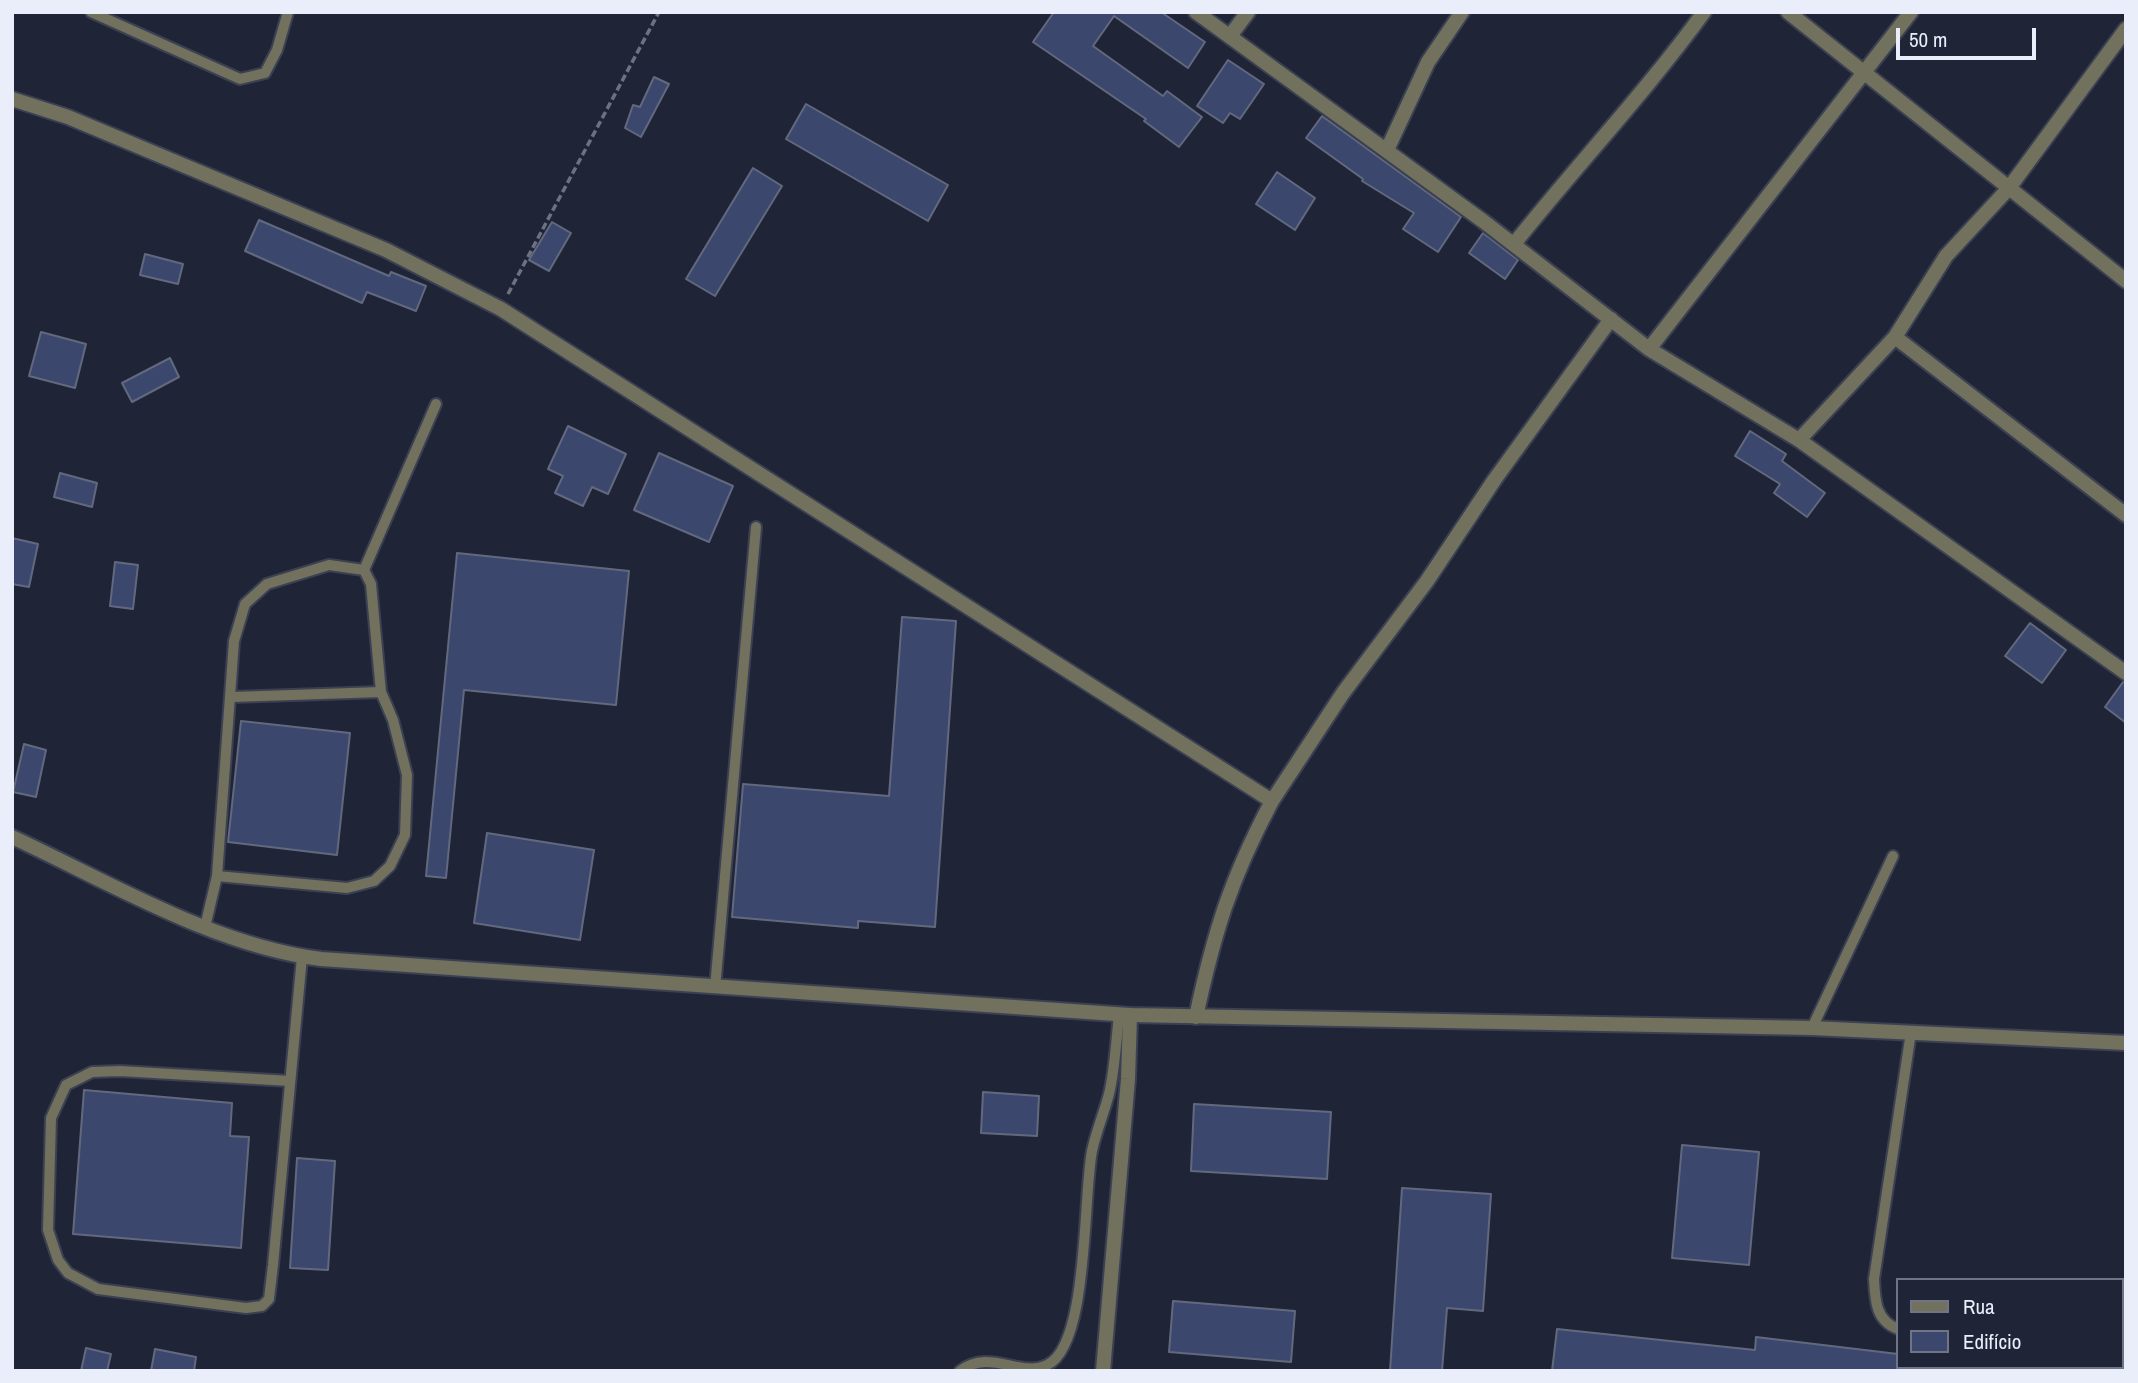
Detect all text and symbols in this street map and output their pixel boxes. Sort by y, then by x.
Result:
scale bar [1900,14,2040,58]
text: 50 m [1909,25,1947,54]
legend [1896,1278,2124,1369]
text: Rua [1963,1292,1995,1321]
text: Edifício [1963,1327,2021,1356]

